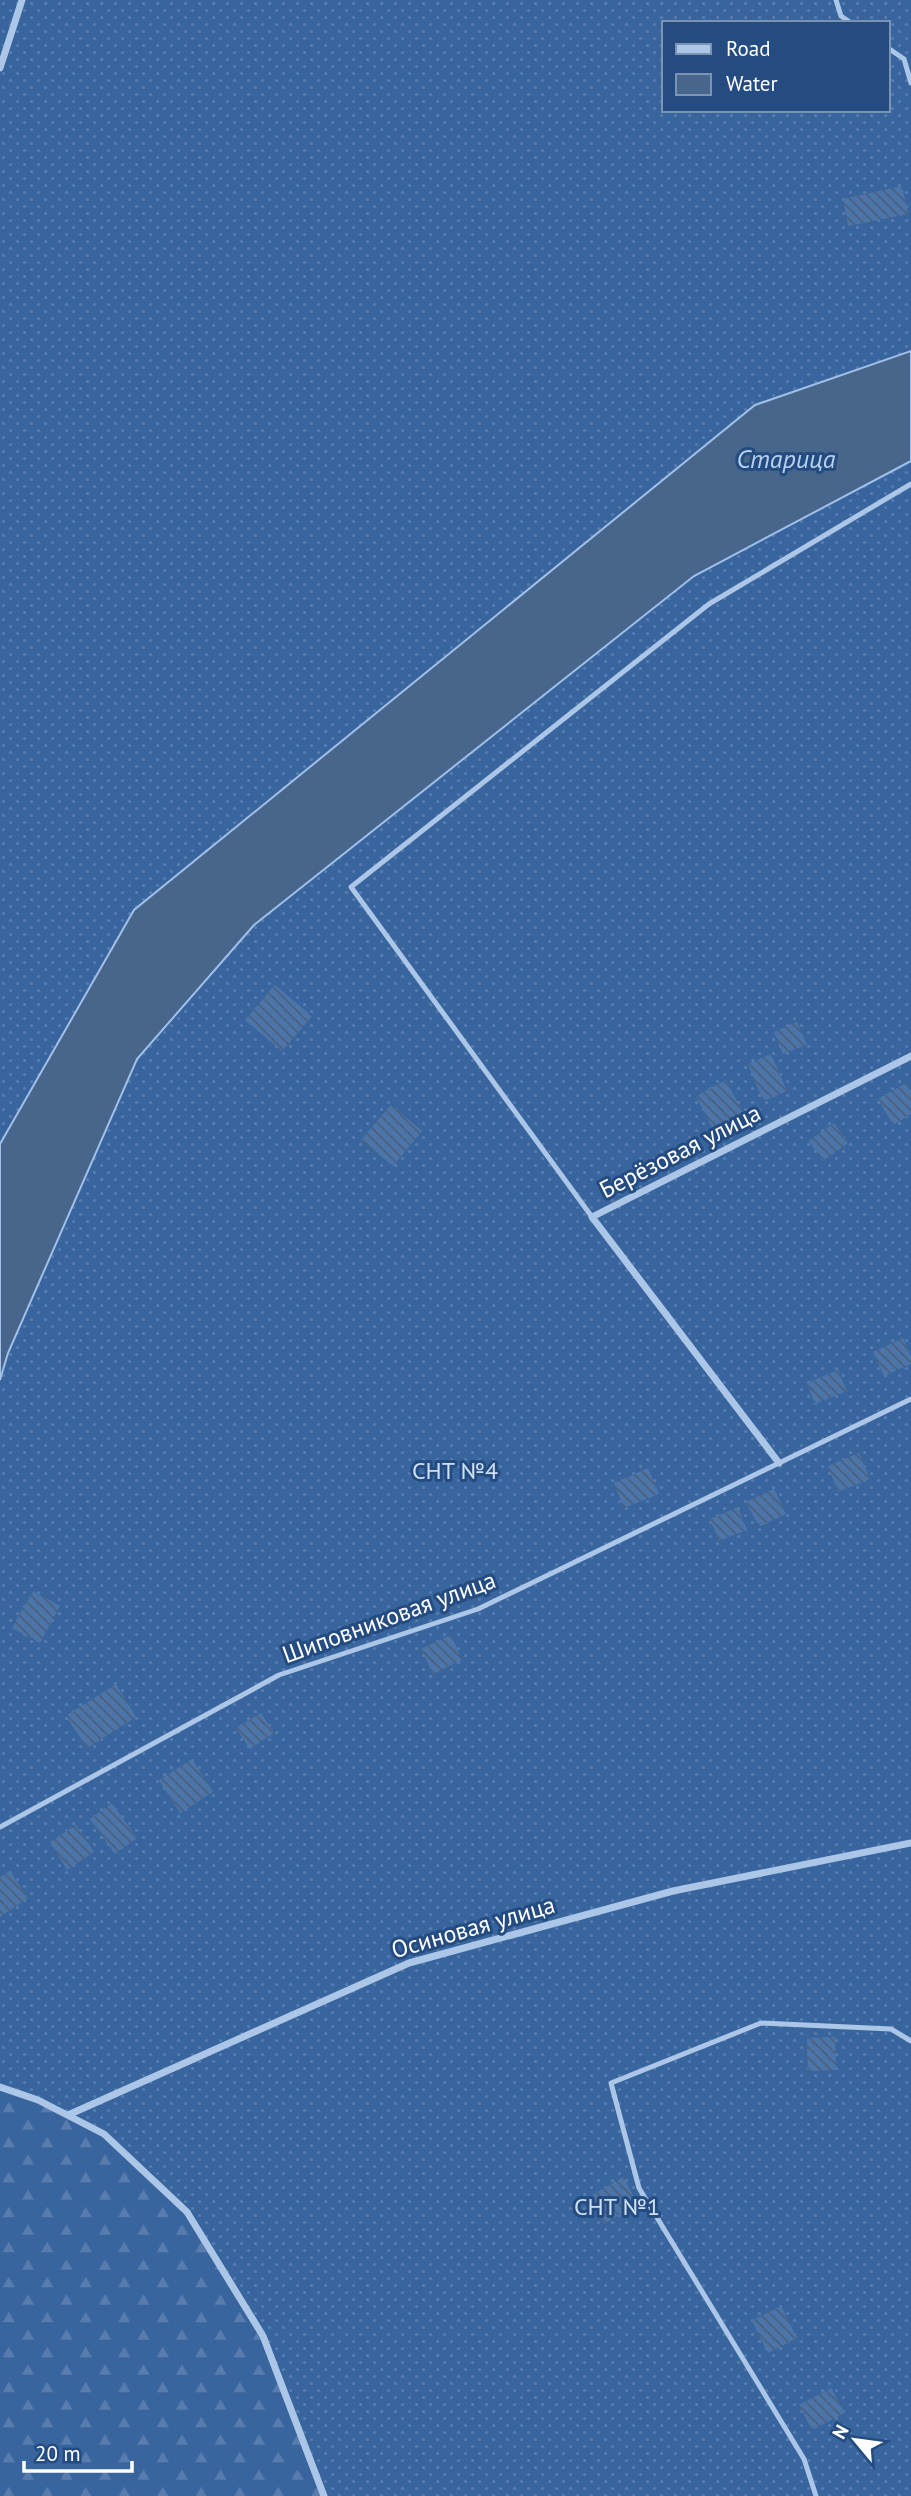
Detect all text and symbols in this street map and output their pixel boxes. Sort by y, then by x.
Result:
legend [662,21,890,112]
text: Road [726,35,770,62]
text: Water [726,70,778,97]
water label: Старица [737,442,836,475]
street label: Берёзовая улица [594,1097,766,1205]
park label: СНТ №4 [412,1455,498,1486]
street label: Шиповниковая улица [278,1564,500,1670]
street label: Осиновая улица [388,1889,558,1965]
park label: СНТ №1 [574,2191,660,2222]
north arrow [820,2405,890,2475]
text: N [827,2420,854,2443]
scale bar [24,2430,133,2474]
text: 20 m [35,2440,81,2467]

